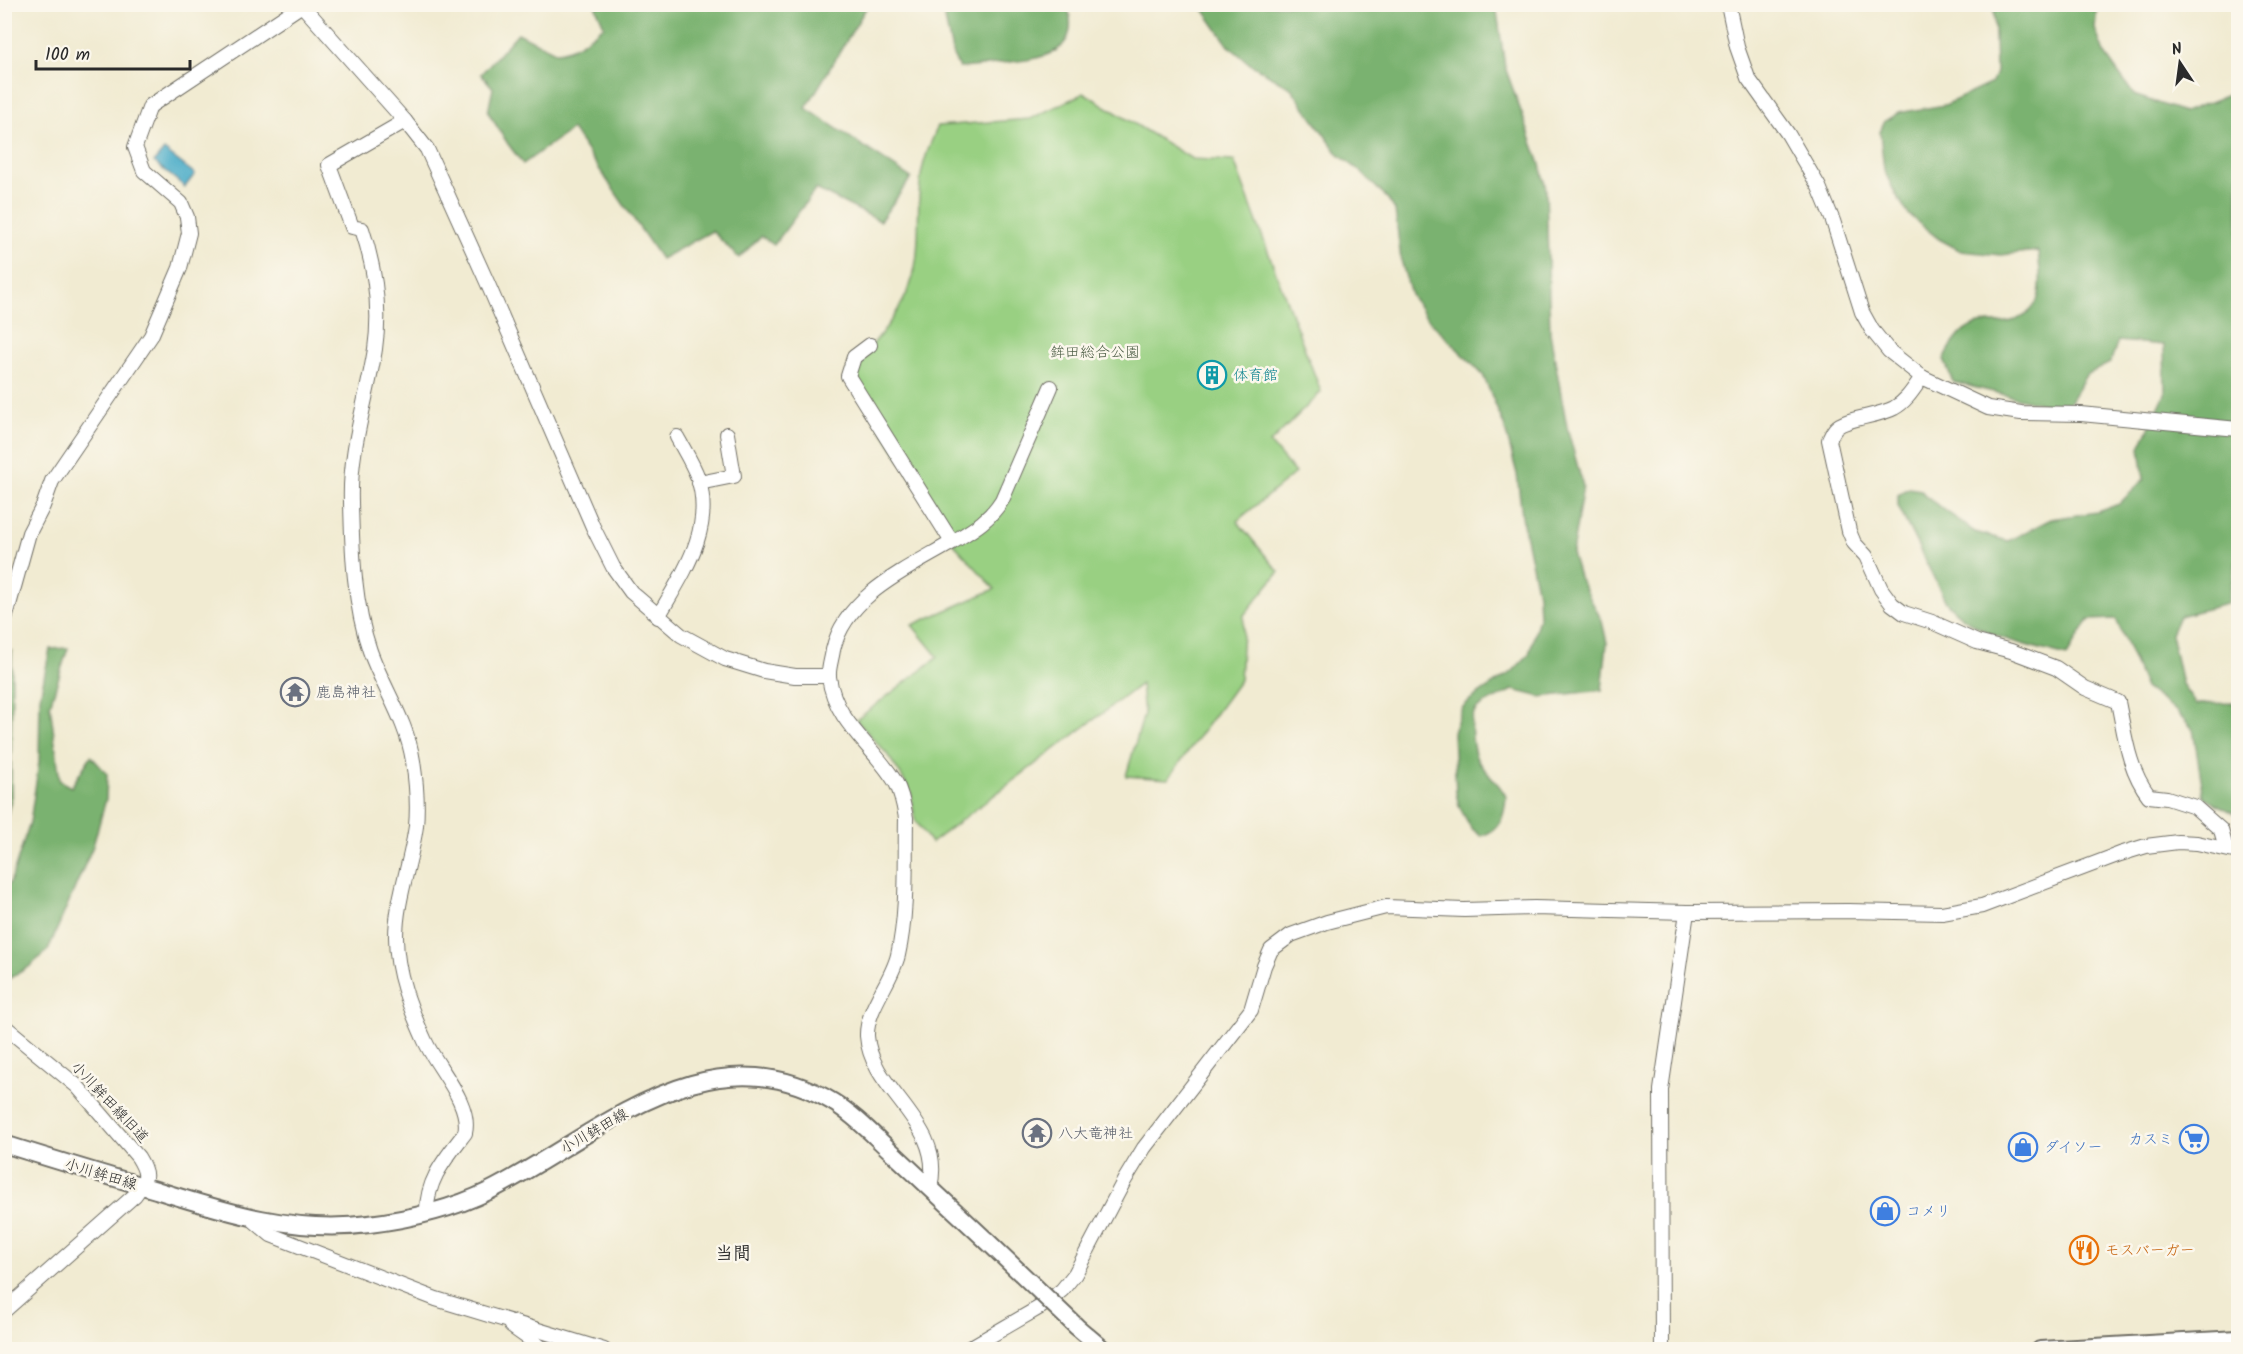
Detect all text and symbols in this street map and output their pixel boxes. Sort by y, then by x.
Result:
scale bar [36,33,190,71]
north arrow [2150,33,2210,93]
text: N [2169,37,2185,63]
text: 100 m [45,41,90,70]
park label: 鉾田総合公園 [1050,341,1140,365]
building icon: 体育館 [1196,359,1228,391]
place label: 体育館 [1233,364,1278,388]
temple icon: 鹿島神社 [279,676,311,708]
place label: 鹿島神社 [316,681,376,705]
street label: 小川鉾田線旧道 [65,1056,154,1149]
street label: 小川鉾田線 [556,1103,633,1161]
temple icon: 八大竜神社 [1021,1117,1053,1149]
place label: 八大竜神社 [1058,1122,1133,1146]
supermarket icon: カスミ [2178,1123,2210,1155]
place label: カスミ [2128,1128,2173,1152]
shop icon: ダイソー [2007,1131,2039,1163]
place label: ダイソー [2044,1136,2103,1160]
street label: 小川鉾田線 [61,1153,140,1197]
shop icon: コメリ [1869,1195,1901,1227]
place label: コメリ [1906,1200,1951,1224]
restaurant icon: モスバーガー [2068,1234,2100,1266]
place label: モスバーガー [2105,1239,2195,1263]
district label: 当間 [715,1240,751,1269]

